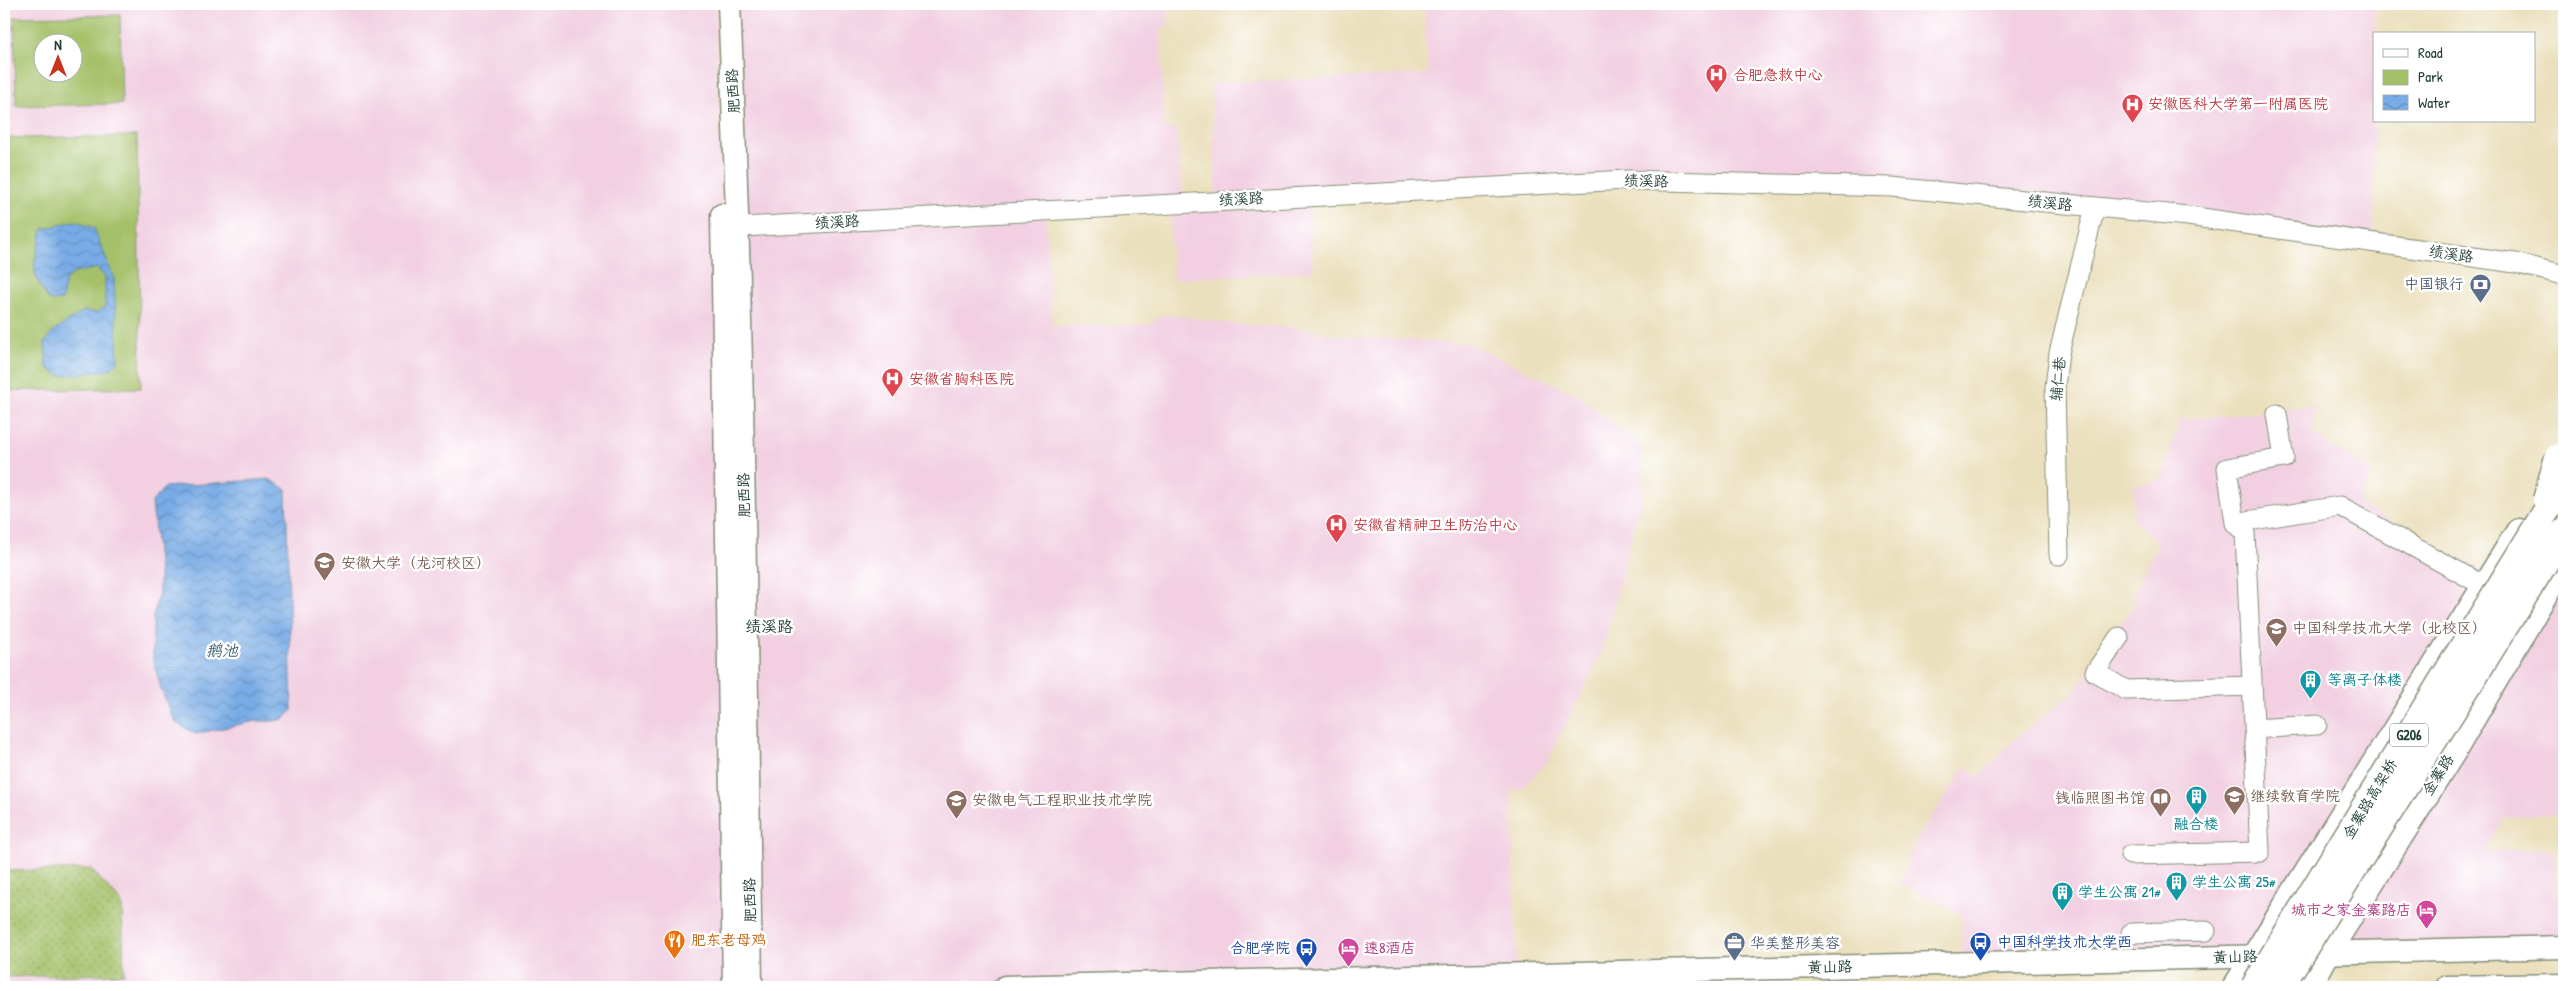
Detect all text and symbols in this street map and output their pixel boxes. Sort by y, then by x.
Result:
north arrow [32,32,82,82]
legend [2373,32,2536,122]
text: N [54,35,62,54]
text: Road [2418,42,2443,63]
hospital icon: 合肥急救中心 [1705,63,1729,94]
place label: 合肥急救中心 [1733,64,1823,85]
text: Park [2418,66,2443,87]
street label: 肥西路 [721,68,744,114]
hospital icon: 安徽医科大学第一附属医院 [2120,92,2144,123]
text: Water [2418,92,2450,113]
place label: 安徽医科大学第一附属医院 [2148,93,2328,114]
street label: 绩溪路 [1623,170,1669,191]
street label: 绩溪路 [1218,187,1264,210]
street label: 绩溪路 [2027,190,2074,215]
street label: 绩溪路 [814,210,860,233]
street label: 绩溪路 [2427,240,2475,267]
bank icon: 中国银行 [2468,272,2492,303]
place label: 中国银行 [2404,273,2464,294]
street label: 辅仁巷 [2045,356,2070,402]
hospital icon: 安徽省胸科医院 [881,367,905,398]
place label: 安徽省胸科医院 [909,368,1014,389]
street label: 肥西路 [733,472,754,518]
hospital icon: 安徽省精神卫生防治中心 [1325,513,1349,544]
place label: 安徽省精神卫生防治中心 [1353,514,1518,535]
school or university icon: 安徽大学（龙河校区） [313,551,337,582]
place label: 安徽大学（龙河校区） [341,552,491,573]
district label: 绩溪路 [745,615,793,637]
school or university icon: 中国科学技术大学（北校区） [2264,616,2288,647]
place label: 中国科学技术大学（北校区） [2292,617,2487,638]
water label: 鹅池 [206,639,239,661]
building icon: 等离子体楼 [2299,668,2323,699]
place label: 等离子体楼 [2327,669,2402,690]
road number: G206 [2390,724,2428,746]
street label: 金寨路 [2417,750,2458,799]
street label: 金寨路高架桥 [2337,755,2402,843]
building icon: 融合楼 [2184,784,2208,815]
school or university icon: 继续教育学院 [2222,784,2246,815]
place label: 继续教育学院 [2250,785,2340,806]
library icon: 钱临照图书馆 [2149,786,2173,817]
place label: 钱临照图书馆 [2055,787,2145,808]
school or university icon: 安徽电气工程职业技术学院 [944,788,968,819]
place label: 安徽电气工程职业技术学院 [972,789,1152,810]
place label: 融合楼 [2173,813,2219,834]
building icon: 学生公寓 25# [2164,870,2188,901]
place label: 学生公寓 25# [2192,871,2276,892]
street label: 肥西路 [739,877,760,923]
building icon: 学生公寓 21# [2050,880,2074,911]
place label: 学生公寓 21# [2078,881,2161,902]
hotel icon: 城市之家金寨路店 [2415,898,2439,929]
place label: 城市之家金寨路店 [2291,899,2411,920]
restaurant icon: 肥东老母鸡 [663,928,687,959]
place label: 肥东老母鸡 [691,929,766,950]
bus stop icon: 中国科学技术大学西 [1969,930,1993,961]
office icon: 华美整形美容 [1722,931,1746,962]
place label: 中国科学技术大学西 [1997,931,2132,952]
place label: 华美整形美容 [1750,932,1840,953]
bus stop icon: 合肥学院 [1294,936,1318,967]
hotel icon: 速8酒店 [1336,936,1360,967]
place label: 合肥学院 [1230,937,1290,958]
place label: 速8酒店 [1364,937,1416,958]
street label: 黄山路 [2212,945,2258,968]
street label: 黄山路 [1807,956,1853,977]

